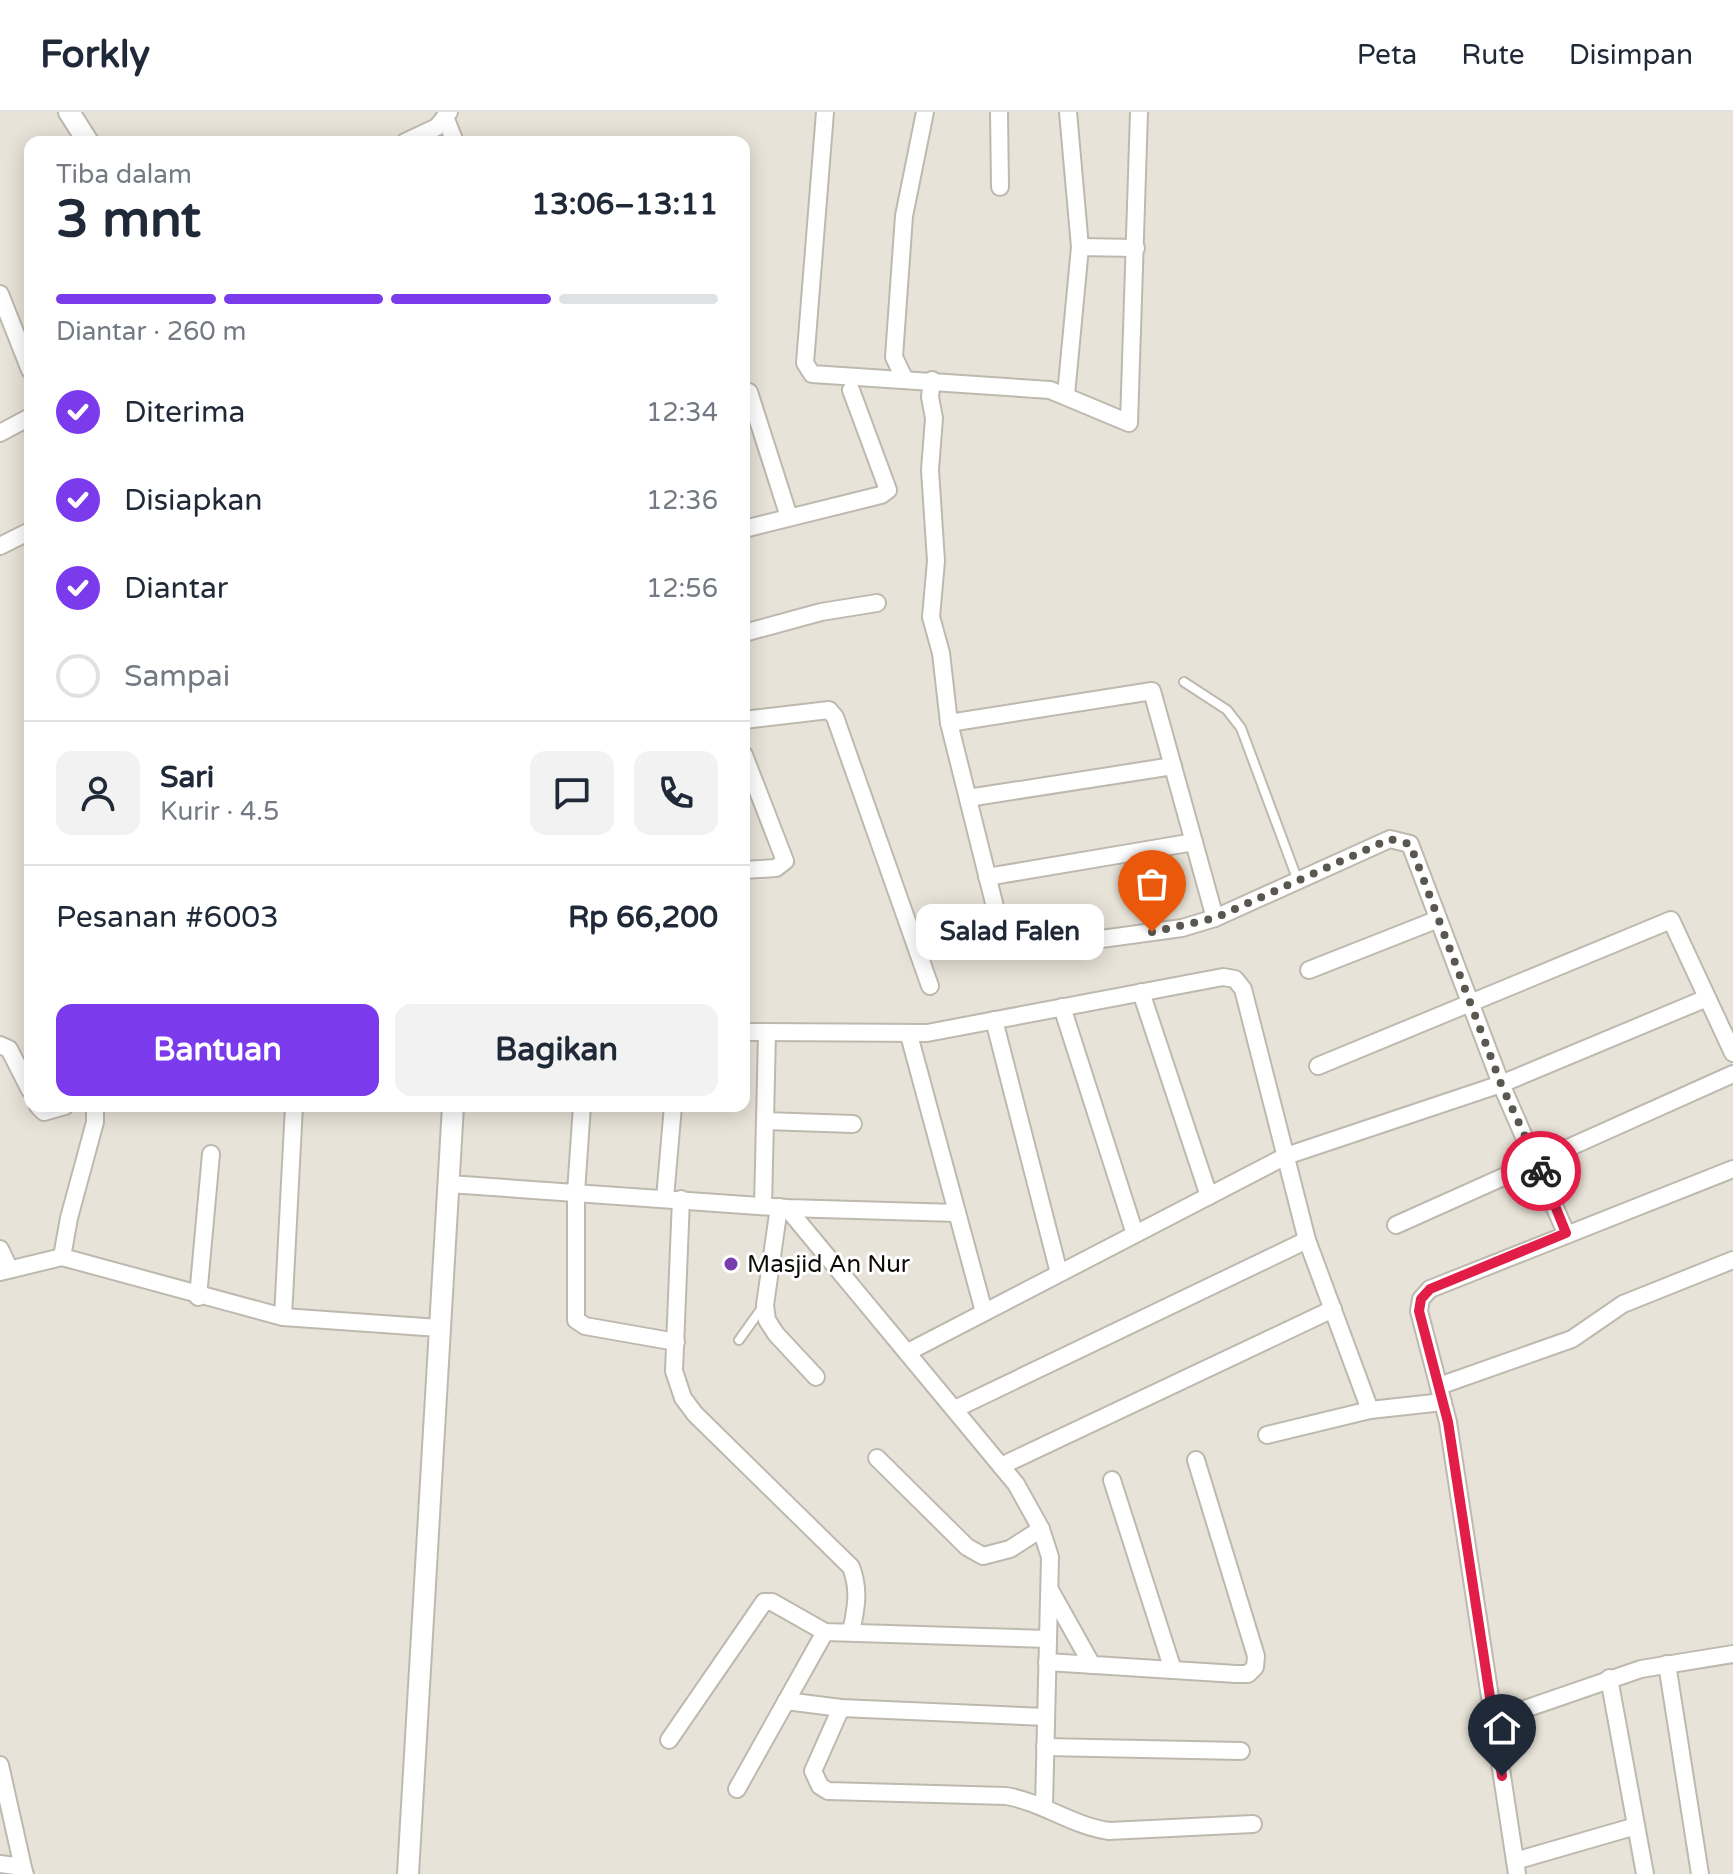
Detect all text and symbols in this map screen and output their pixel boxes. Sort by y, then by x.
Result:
text: Forkly [40,32,150,78]
text: Peta [1357,38,1417,72]
text: Rute [1461,38,1525,72]
text: Disimpan [1569,38,1693,72]
text: Tiba dalam [56,159,192,190]
text: 13:06–13:11 [531,186,718,223]
text: 3 mnt [56,188,201,251]
text: Diantar · 260 m [56,316,246,347]
icon: check [56,390,100,434]
text: Diterima [124,394,245,431]
text: 12:34 [646,397,718,428]
icon: check [56,478,100,522]
text: Disiapkan [124,482,263,519]
text: 12:36 [646,485,718,516]
icon: check [56,566,100,610]
text: Diantar [124,570,228,607]
text: 12:56 [646,573,718,604]
text: Sampai [124,658,230,695]
button: person [56,751,140,835]
button: chat [530,751,614,835]
button: phone [634,751,718,835]
text: Sari [160,759,214,796]
text: Kurir · 4.5 [160,796,279,827]
pin [1118,850,1186,932]
icon: bag [1130,862,1174,906]
text: Pesanan #6003 [56,899,279,936]
text: Rp 66,200 [568,899,718,936]
callout: Salad Falen [916,904,1104,960]
text: Salad Falen [940,916,1080,947]
button: Bantuan [56,1004,379,1096]
button: Bagikan [395,1004,718,1096]
courier [1501,1131,1581,1211]
icon: bike [1519,1149,1563,1193]
place label: Masjid An Nur [747,1250,911,1279]
marker: Masjid An Nur [722,1255,740,1273]
pin [1468,1694,1536,1776]
icon: home [1480,1706,1524,1750]

